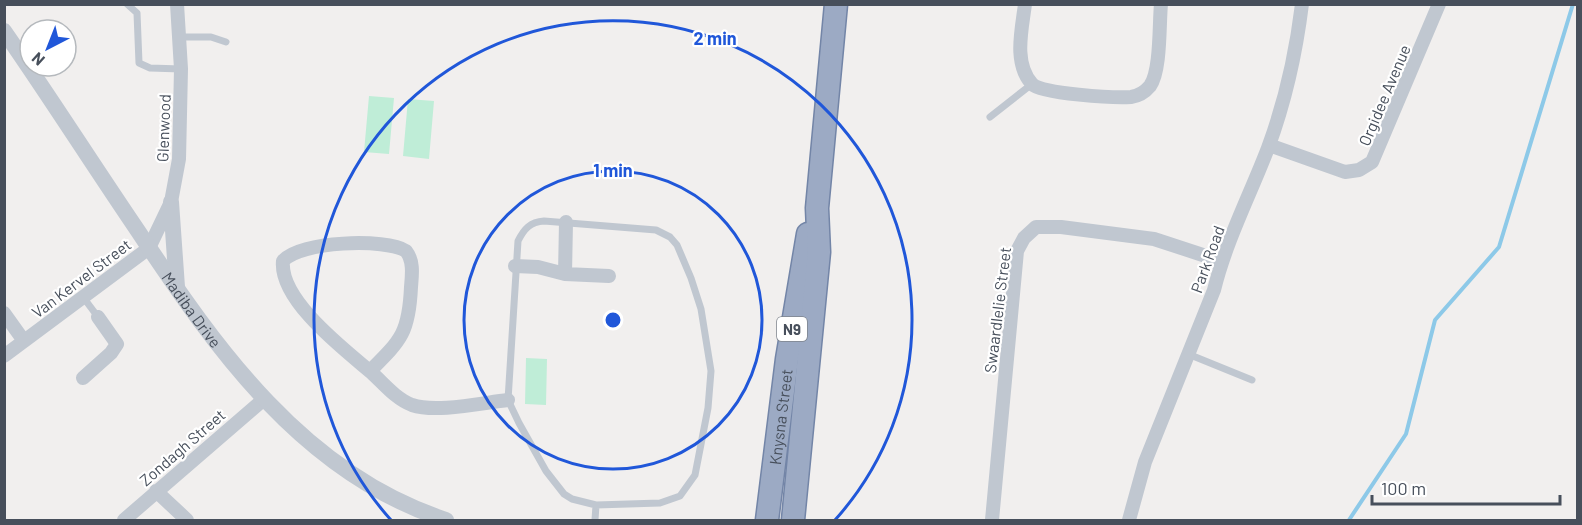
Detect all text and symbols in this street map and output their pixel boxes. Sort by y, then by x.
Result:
north arrow [18,18,78,78]
text: 2 min [693,27,737,49]
street label: Orgidee Avenue [1354,42,1414,148]
text: N [27,49,48,70]
street label: Glenwood [152,94,174,162]
text: 1 min [593,159,633,181]
street label: Park Road [1186,223,1228,295]
street label: Van Kervel Street [28,234,134,322]
street label: Swaardlelie Street [980,246,1014,374]
street label: Madiba Drive [159,268,226,351]
centre of rings [603,310,623,330]
road number: N9 [777,317,807,341]
street label: Knysna Street [764,368,795,466]
street label: Zondagh Street [135,405,229,489]
scale bar [1372,468,1560,506]
text: 100 m [1381,477,1426,499]

